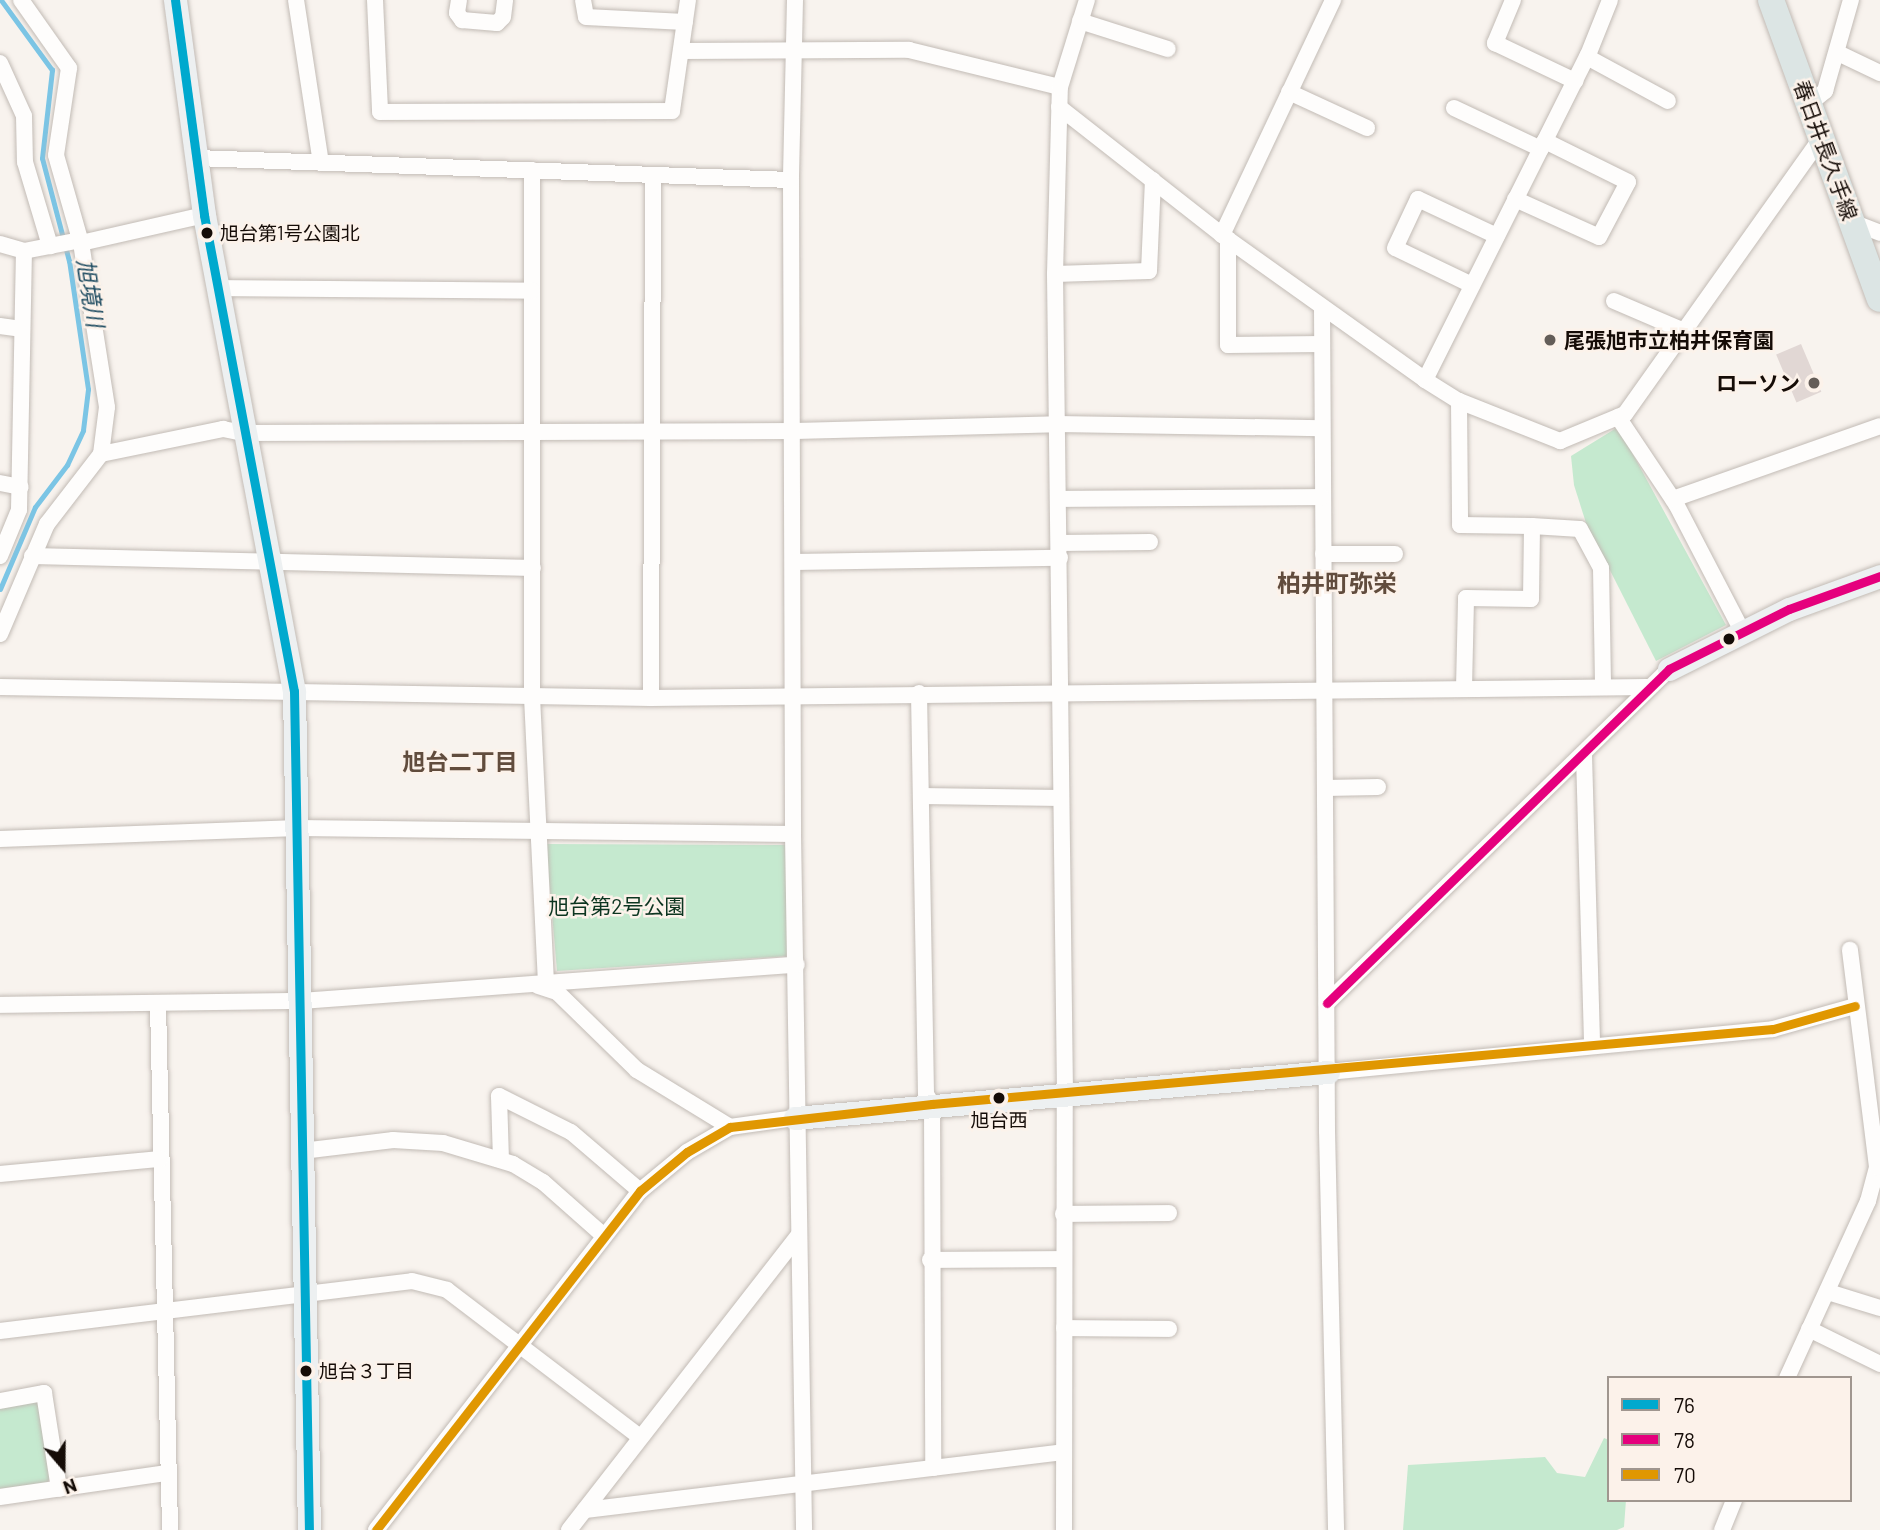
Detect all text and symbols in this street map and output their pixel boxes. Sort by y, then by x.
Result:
street label: 春日井長久手線 [1789,77,1863,223]
place label: 旭台第1号公園北 [220,222,360,244]
marker: 旭台第1号公園北 [200,226,214,240]
water label: 旭境川 [72,257,110,329]
place label: 尾張旭市立柏井保育園 [1564,327,1774,353]
marker: 尾張旭市立柏井保育園 [1542,332,1558,348]
place label: ローソン [1716,370,1800,396]
marker: ローソン [1806,375,1822,391]
district label: 柏井町弥栄 [1277,569,1397,597]
unlabelled marker [1722,632,1736,646]
district label: 旭台二丁目 [403,747,517,775]
park label: 旭台第2号公園 [548,893,686,919]
marker: 旭台西 [992,1091,1006,1105]
place label: 旭台西 [971,1109,1027,1131]
place label: 旭台３丁目 [319,1360,414,1382]
marker: 旭台３丁目 [299,1364,313,1378]
legend [1607,1376,1852,1502]
text: 76 [1674,1392,1695,1417]
text: 78 [1674,1427,1695,1452]
north arrow [28,1432,98,1502]
text: 70 [1674,1462,1696,1487]
text: N [60,1474,80,1500]

